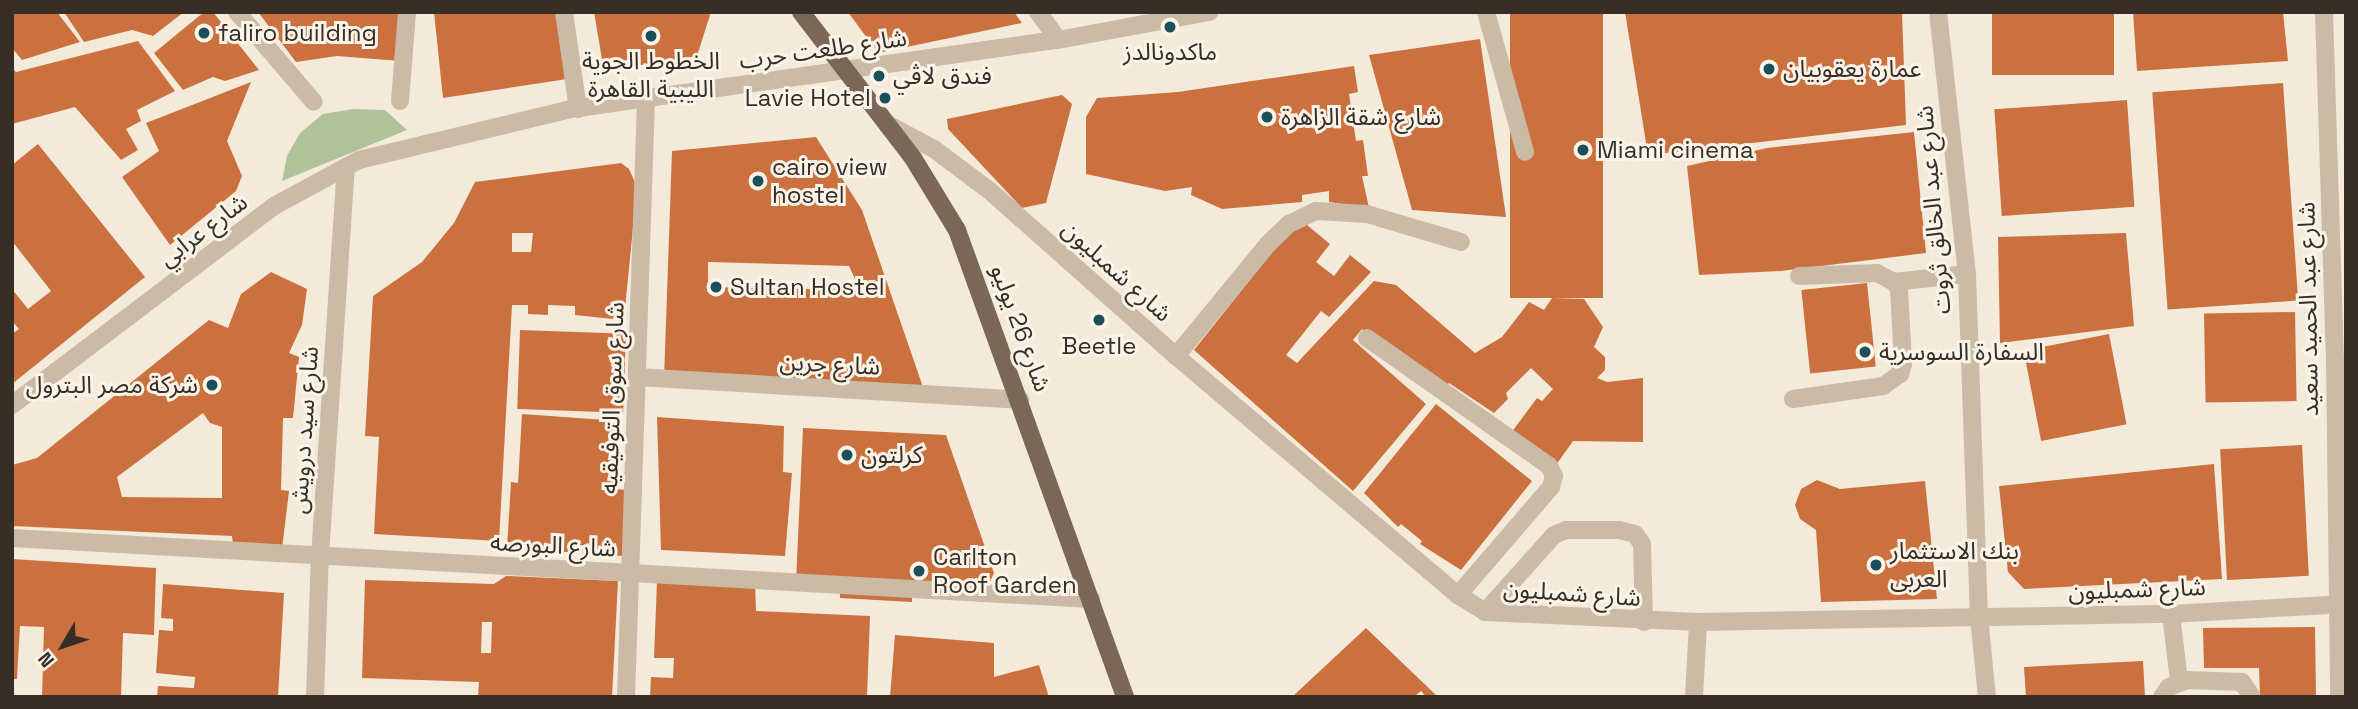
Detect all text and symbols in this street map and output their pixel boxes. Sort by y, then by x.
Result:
place label: faliro building [218,19,377,47]
marker: ماكدونالدز [1162,19,1178,35]
street label: شارع طلعت حرب [737,23,909,75]
marker: faliro building [196,25,212,41]
marker: الخطوط الجوية الليبية القاهرة [643,28,659,44]
place label: ماكدونالدز [1123,38,1217,66]
place label: الخطوط الجوية الليبية القاهرة [582,47,720,103]
place label: عمارة يعقوبيان [1783,55,1921,83]
marker: عمارة يعقوبيان [1761,61,1777,77]
place label: فندق لاڤي [893,62,992,90]
marker: فندق لاڤي [871,68,887,84]
place label: Lavie Hotel [745,84,871,112]
marker: Lavie Hotel [877,90,893,106]
place label: شارع شقة الزاهرة [1281,103,1441,131]
street label: شارع عبد الخالق ثروت [1910,104,1956,316]
marker: شارع شقة الزاهرة [1259,109,1275,125]
place label: Miami cinema [1597,136,1754,164]
marker: Miami cinema [1575,142,1591,158]
place label: cairo view hostel [772,153,888,209]
marker: cairo view hostel [750,173,766,189]
street label: شارع عرابي [153,187,253,273]
street label: شارع عبد الحميد سعيد [2292,202,2324,416]
street label: شارع شمبليون [1056,214,1178,328]
street label: شارع 26 يوليو [985,260,1057,396]
place label: Sultan Hostel [730,273,885,301]
marker: Sultan Hostel [708,279,724,295]
street label: شارع سوق التوفيقيه [594,301,630,495]
marker: Beetle [1091,312,1107,328]
place label: Beetle [1062,332,1136,360]
place label: السفارة السوسرية [1879,338,2044,366]
marker: السفارة السوسرية [1857,344,1873,360]
street label: شارع سيد درويش [284,345,324,515]
street label: شارع جرين [779,347,881,381]
place label: شركة مصر البترول [26,371,198,399]
marker: شركة مصر البترول [204,377,220,393]
place label: كرلتون [861,441,923,469]
marker: كرلتون [839,447,855,463]
street label: شارع البورصه [489,527,617,563]
place label: بنك الاستثمار العربى [1890,537,2019,593]
place label: Carlton Roof Garden [933,543,1077,599]
marker: بنك الاستثمار العربى [1868,557,1884,573]
marker: Carlton Roof Garden [911,563,927,579]
street label: شارع شمبليون [2068,572,2206,606]
street label: شارع شمبليون [1502,574,1642,612]
north arrow [28,611,98,681]
text: N [33,647,60,672]

